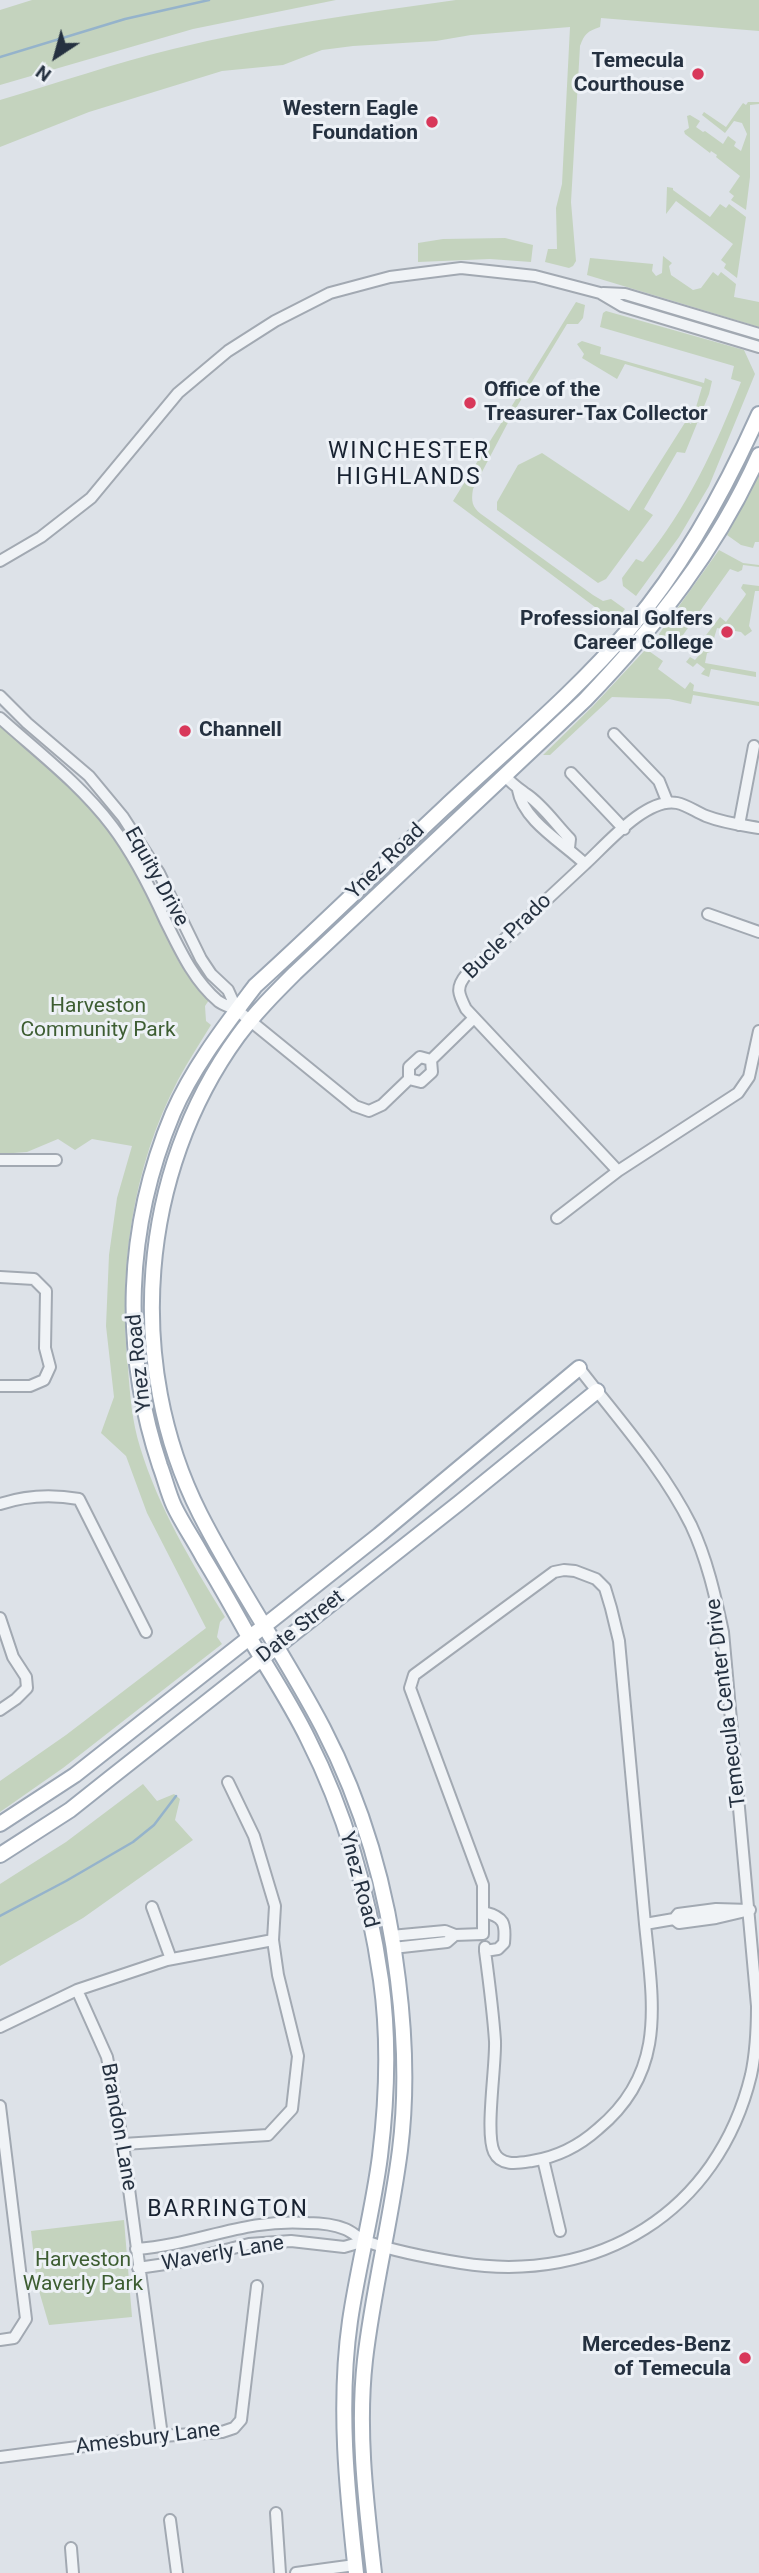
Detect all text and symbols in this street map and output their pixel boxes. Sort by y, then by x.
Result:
north arrow [21,21,91,91]
place label: Temecula Courthouse [574,49,684,99]
text: N [31,60,56,87]
marker: Temecula Courthouse [690,66,706,82]
place label: Western Eagle Foundation [283,97,418,147]
marker: Western Eagle Foundation [424,114,440,130]
place label: Office of the Treasurer-Tax Collector [484,378,708,428]
marker: Office of the Treasurer-Tax Collector [462,395,478,411]
district label: WINCHESTER HIGHLANDS [329,438,489,492]
place label: Professional Golfers Career College [520,607,713,657]
marker: Professional Golfers Career College [719,624,735,640]
place label: Channell [199,718,282,744]
marker: Channell [177,723,193,739]
street label: Ynez Road [342,819,430,905]
street label: Equity Drive [118,823,194,931]
street label: Bucle Prado [459,889,557,985]
park label: Harveston Community Park [20,994,176,1044]
street label: Ynez Road [122,1313,158,1413]
street label: Date Street [252,1585,350,1669]
street label: Temecula Center Drive [702,1597,752,1809]
street label: Ynez Road [333,1829,383,1931]
street label: Brandon Lane [94,2061,142,2193]
district label: BARRINGTON [148,2196,308,2224]
street label: Waverly Lane [160,2231,286,2277]
park label: Harveston Waverly Park [23,2248,143,2298]
place label: Mercedes-Benz of Temecula [582,2333,731,2383]
marker: Mercedes-Benz of Temecula [737,2350,753,2366]
street label: Amesbury Lane [74,2418,222,2460]

